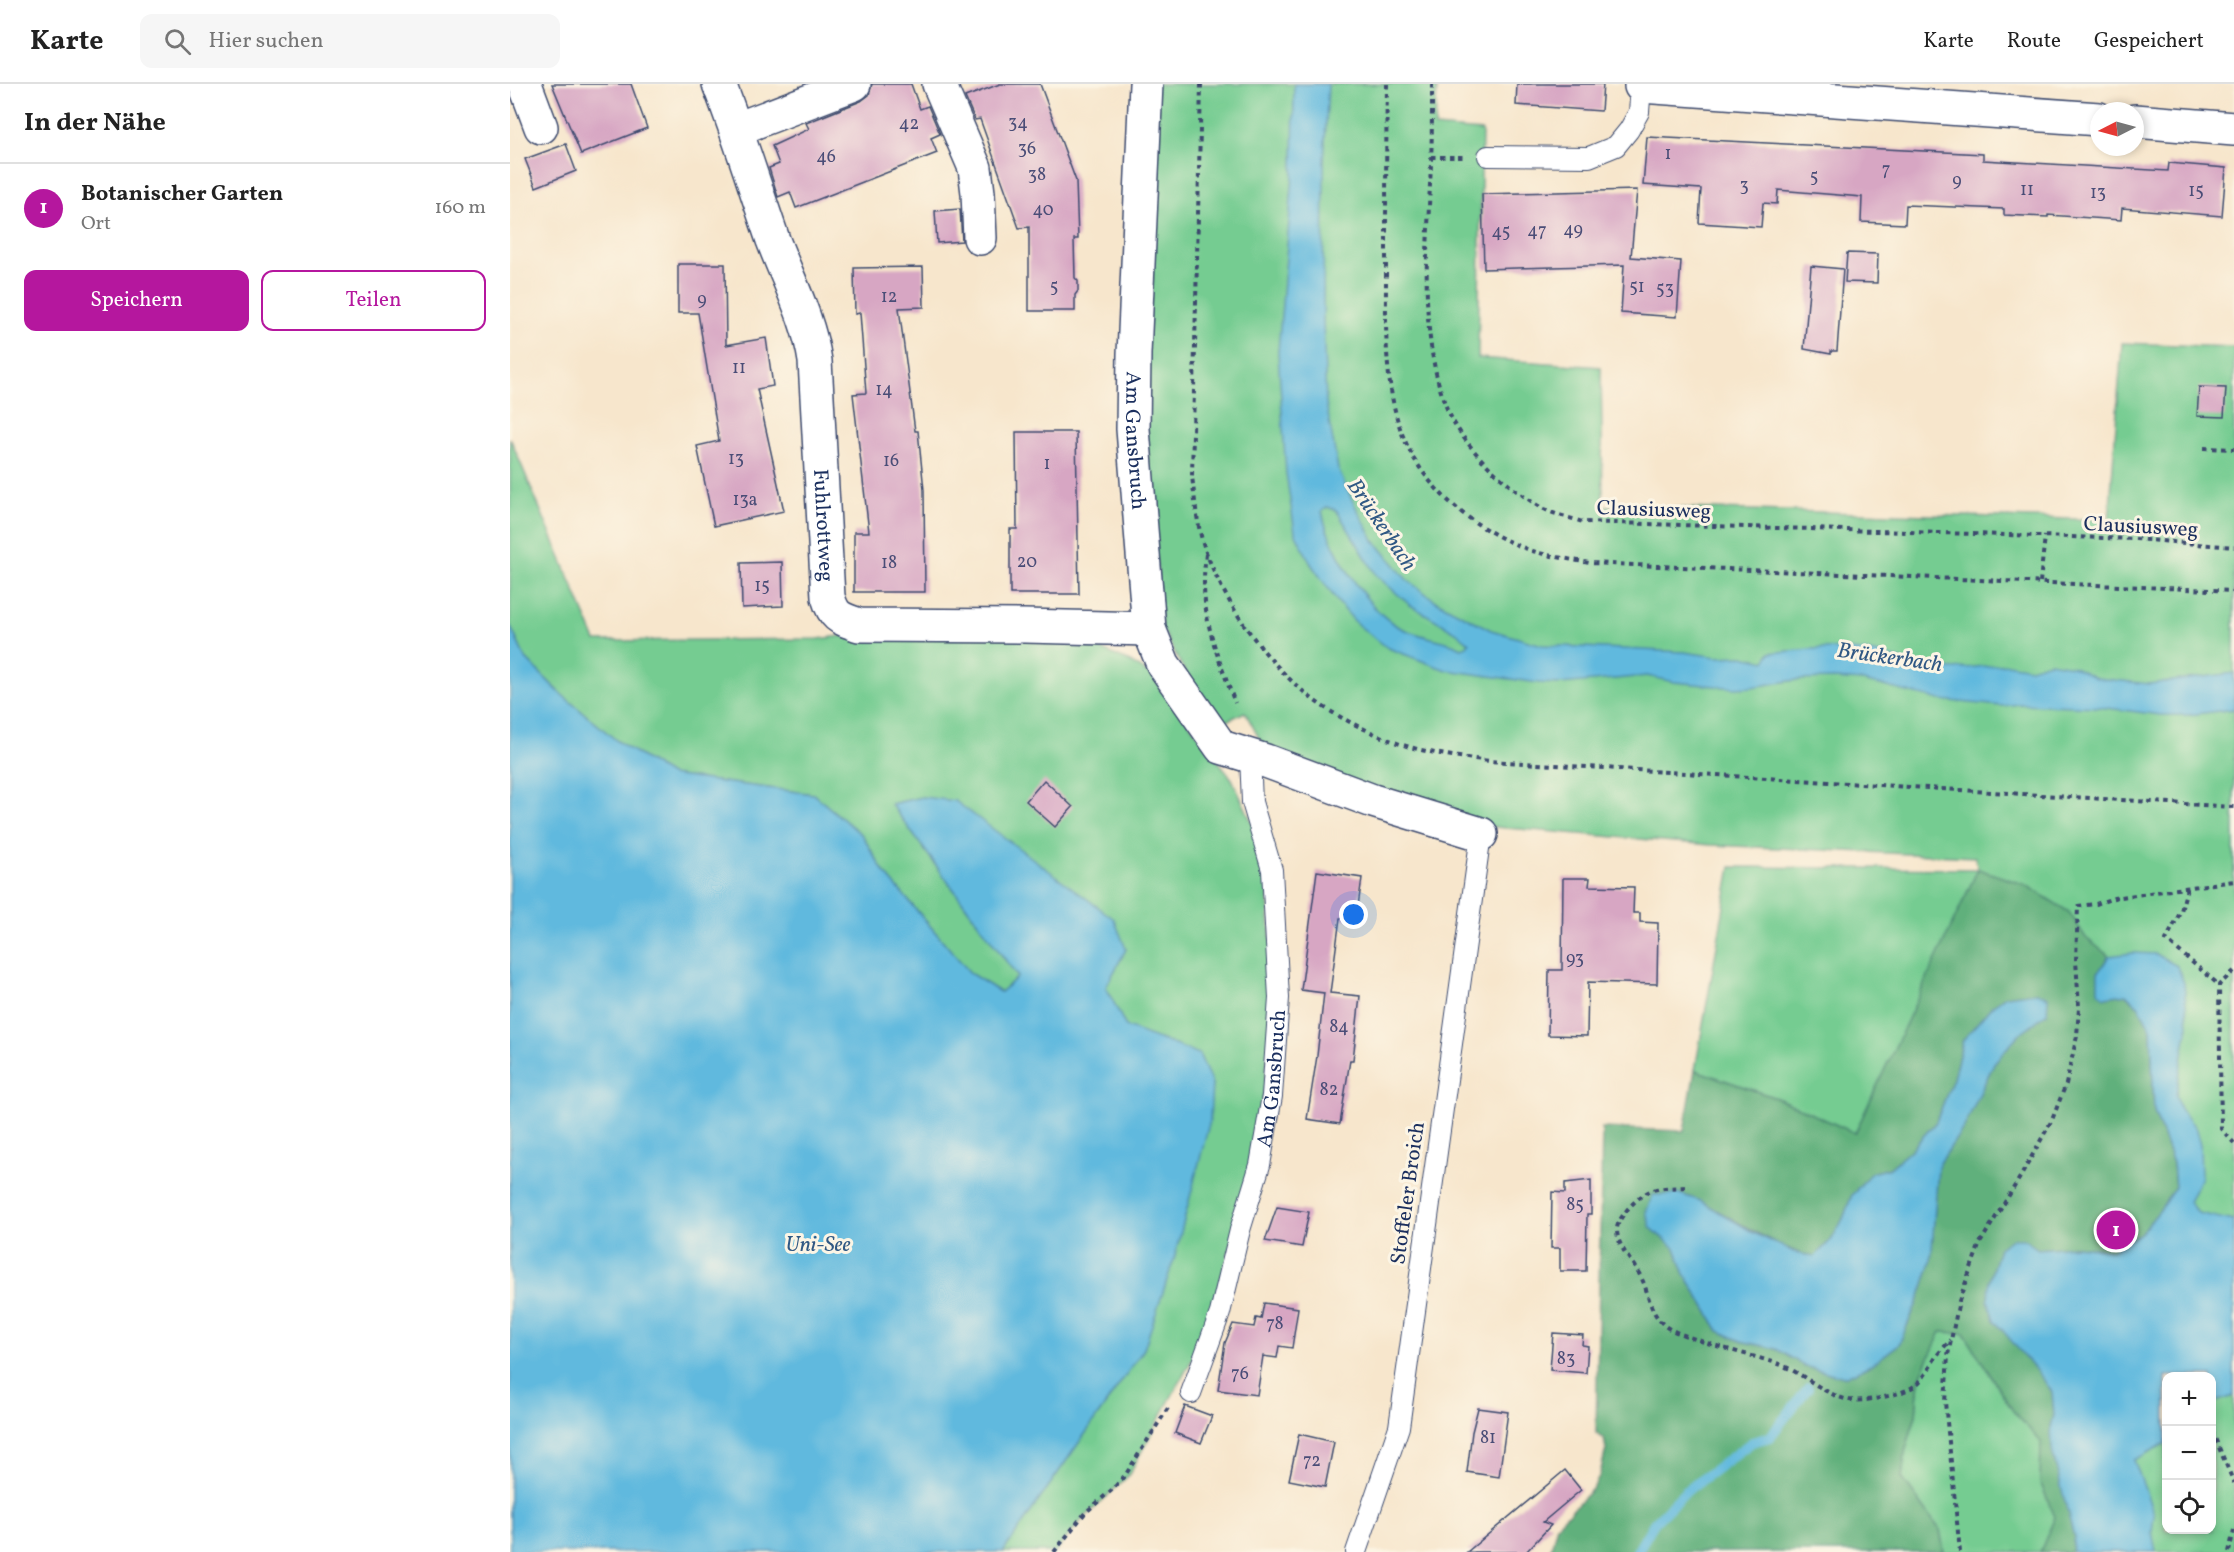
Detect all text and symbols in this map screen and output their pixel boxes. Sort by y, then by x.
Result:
search box [140,14,560,68]
text: Karte [30,22,104,61]
icon: search [161,25,194,58]
text: Hier suchen [209,26,324,57]
text: Karte [1923,27,1974,56]
text: Route [2007,27,2061,56]
text: Gespeichert [2094,27,2204,56]
north arrow [2090,102,2144,156]
text: In der Nähe [24,105,166,141]
house number: 34 [1008,111,1028,136]
house number: 42 [899,112,919,137]
house number: 36 [1018,137,1036,162]
house number: 1 [1665,142,1671,167]
house number: 46 [816,145,836,170]
house number: 7 [1882,158,1890,183]
house number: 38 [1028,163,1046,188]
house number: 5 [1810,165,1818,190]
house number: 9 [1952,169,1962,194]
house number: 3 [1739,174,1749,199]
house number: 11 [2020,178,2034,203]
text: Botanischer Garten [81,179,283,210]
house number: 15 [2188,179,2204,204]
house number: 13 [2090,181,2106,206]
text: 1 [39,194,48,222]
text: 160 m [434,194,486,222]
house number: 40 [1032,198,1054,223]
text: Ort [81,210,111,238]
house number: 49 [1563,218,1583,243]
house number: 47 [1527,219,1547,244]
house number: 45 [1492,220,1510,245]
button: Speichern [24,270,249,331]
button: Teilen [261,270,486,331]
house number: 5 [1050,275,1058,300]
house number: 51 [1629,275,1645,300]
house number: 53 [1656,277,1674,302]
house number: 12 [881,285,897,310]
house number: 9 [697,288,707,313]
house number: 11 [732,356,746,381]
street label: Am Gansbruch [1117,371,1152,511]
house number: 14 [875,378,893,403]
house number: 13 [728,447,744,472]
house number: 16 [883,449,899,474]
house number: 1 [1044,452,1050,477]
street label: Fuhlrottweg [805,468,840,583]
water label: Brückerbach [1339,473,1423,578]
house number: 13a [732,488,758,513]
street label: Clausiusweg [1596,494,1712,527]
street label: Clausiusweg [2083,510,2199,545]
house number: 20 [1017,550,1037,575]
house number: 18 [881,551,897,576]
house number: 15 [754,574,770,599]
water label: Brückerbach [1835,636,1944,681]
your location [1339,900,1368,929]
house number: 93 [1566,947,1584,972]
street label: Am Gansbruch [1250,1009,1294,1150]
house number: 84 [1329,1015,1349,1040]
house number: 82 [1320,1078,1338,1103]
street label: Stoffeler Broich [1384,1120,1433,1266]
house number: 85 [1566,1193,1584,1218]
pin: 1 [2096,1208,2136,1252]
water label: Uni-See [785,1230,851,1261]
house number: 78 [1266,1312,1284,1337]
house number: 83 [1557,1347,1575,1372]
house number: 76 [1231,1362,1249,1387]
map controls [2162,1372,2216,1534]
button: + [2162,1372,2216,1426]
house number: 81 [1480,1426,1496,1451]
button: − [2162,1426,2216,1480]
house number: 72 [1303,1449,1321,1474]
button: locate [2162,1480,2216,1534]

